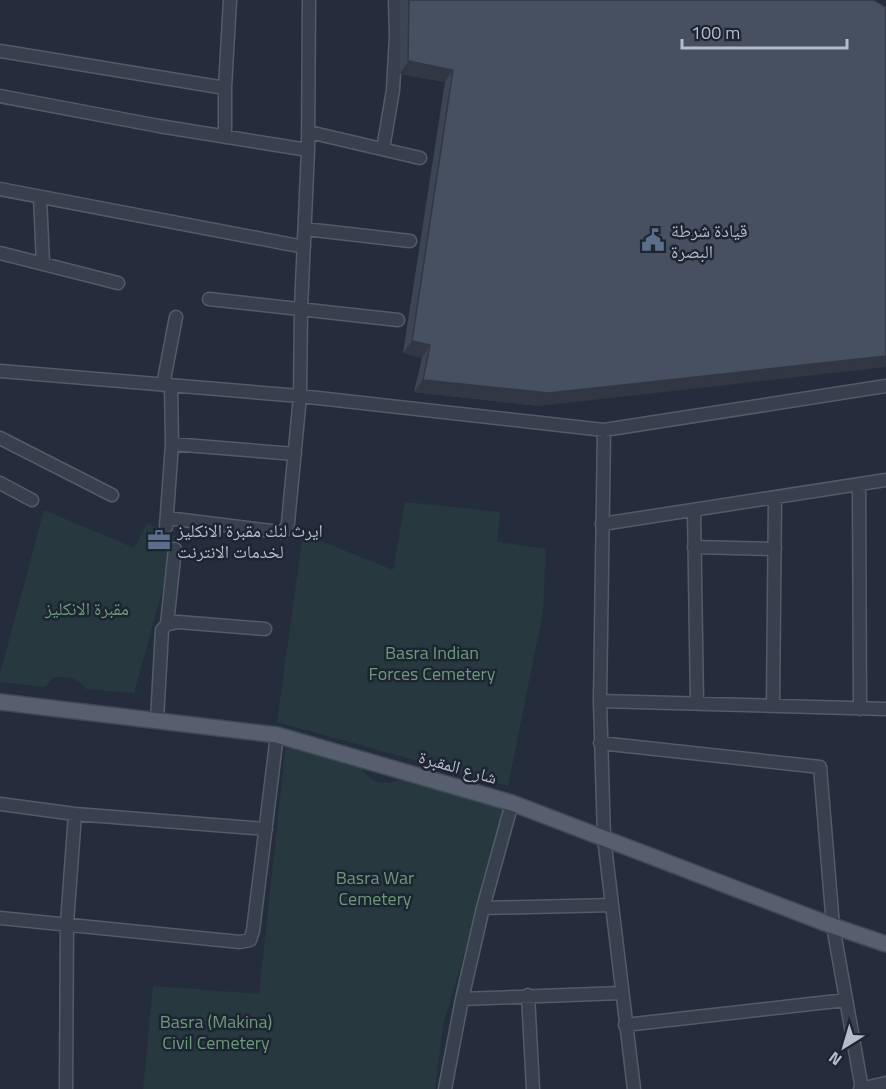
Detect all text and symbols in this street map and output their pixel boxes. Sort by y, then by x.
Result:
scale bar [682,12,847,50]
text: 100 m [691,19,740,46]
place label: قيادة شرطة البصرة [671,217,747,265]
public building icon: قيادة شرطة البصرة [640,227,666,253]
place label: ايرث لنك مقبرة الانكليز لخدمات الانترنت [176,517,323,565]
office icon: ايرث لنك مقبرة الانكليز لخدمات الانترنت [146,527,172,553]
park label: مقبرة الانكليز [44,595,129,622]
park label: Basra Indian Forces Cemetery [369,639,496,687]
street label: شارع المقبرة [416,743,500,791]
park label: Basra War Cemetery [336,864,414,912]
park label: Basra (Makina) Civil Cemetery [160,1008,272,1056]
north arrow [814,1017,874,1077]
text: N [823,1046,847,1072]

